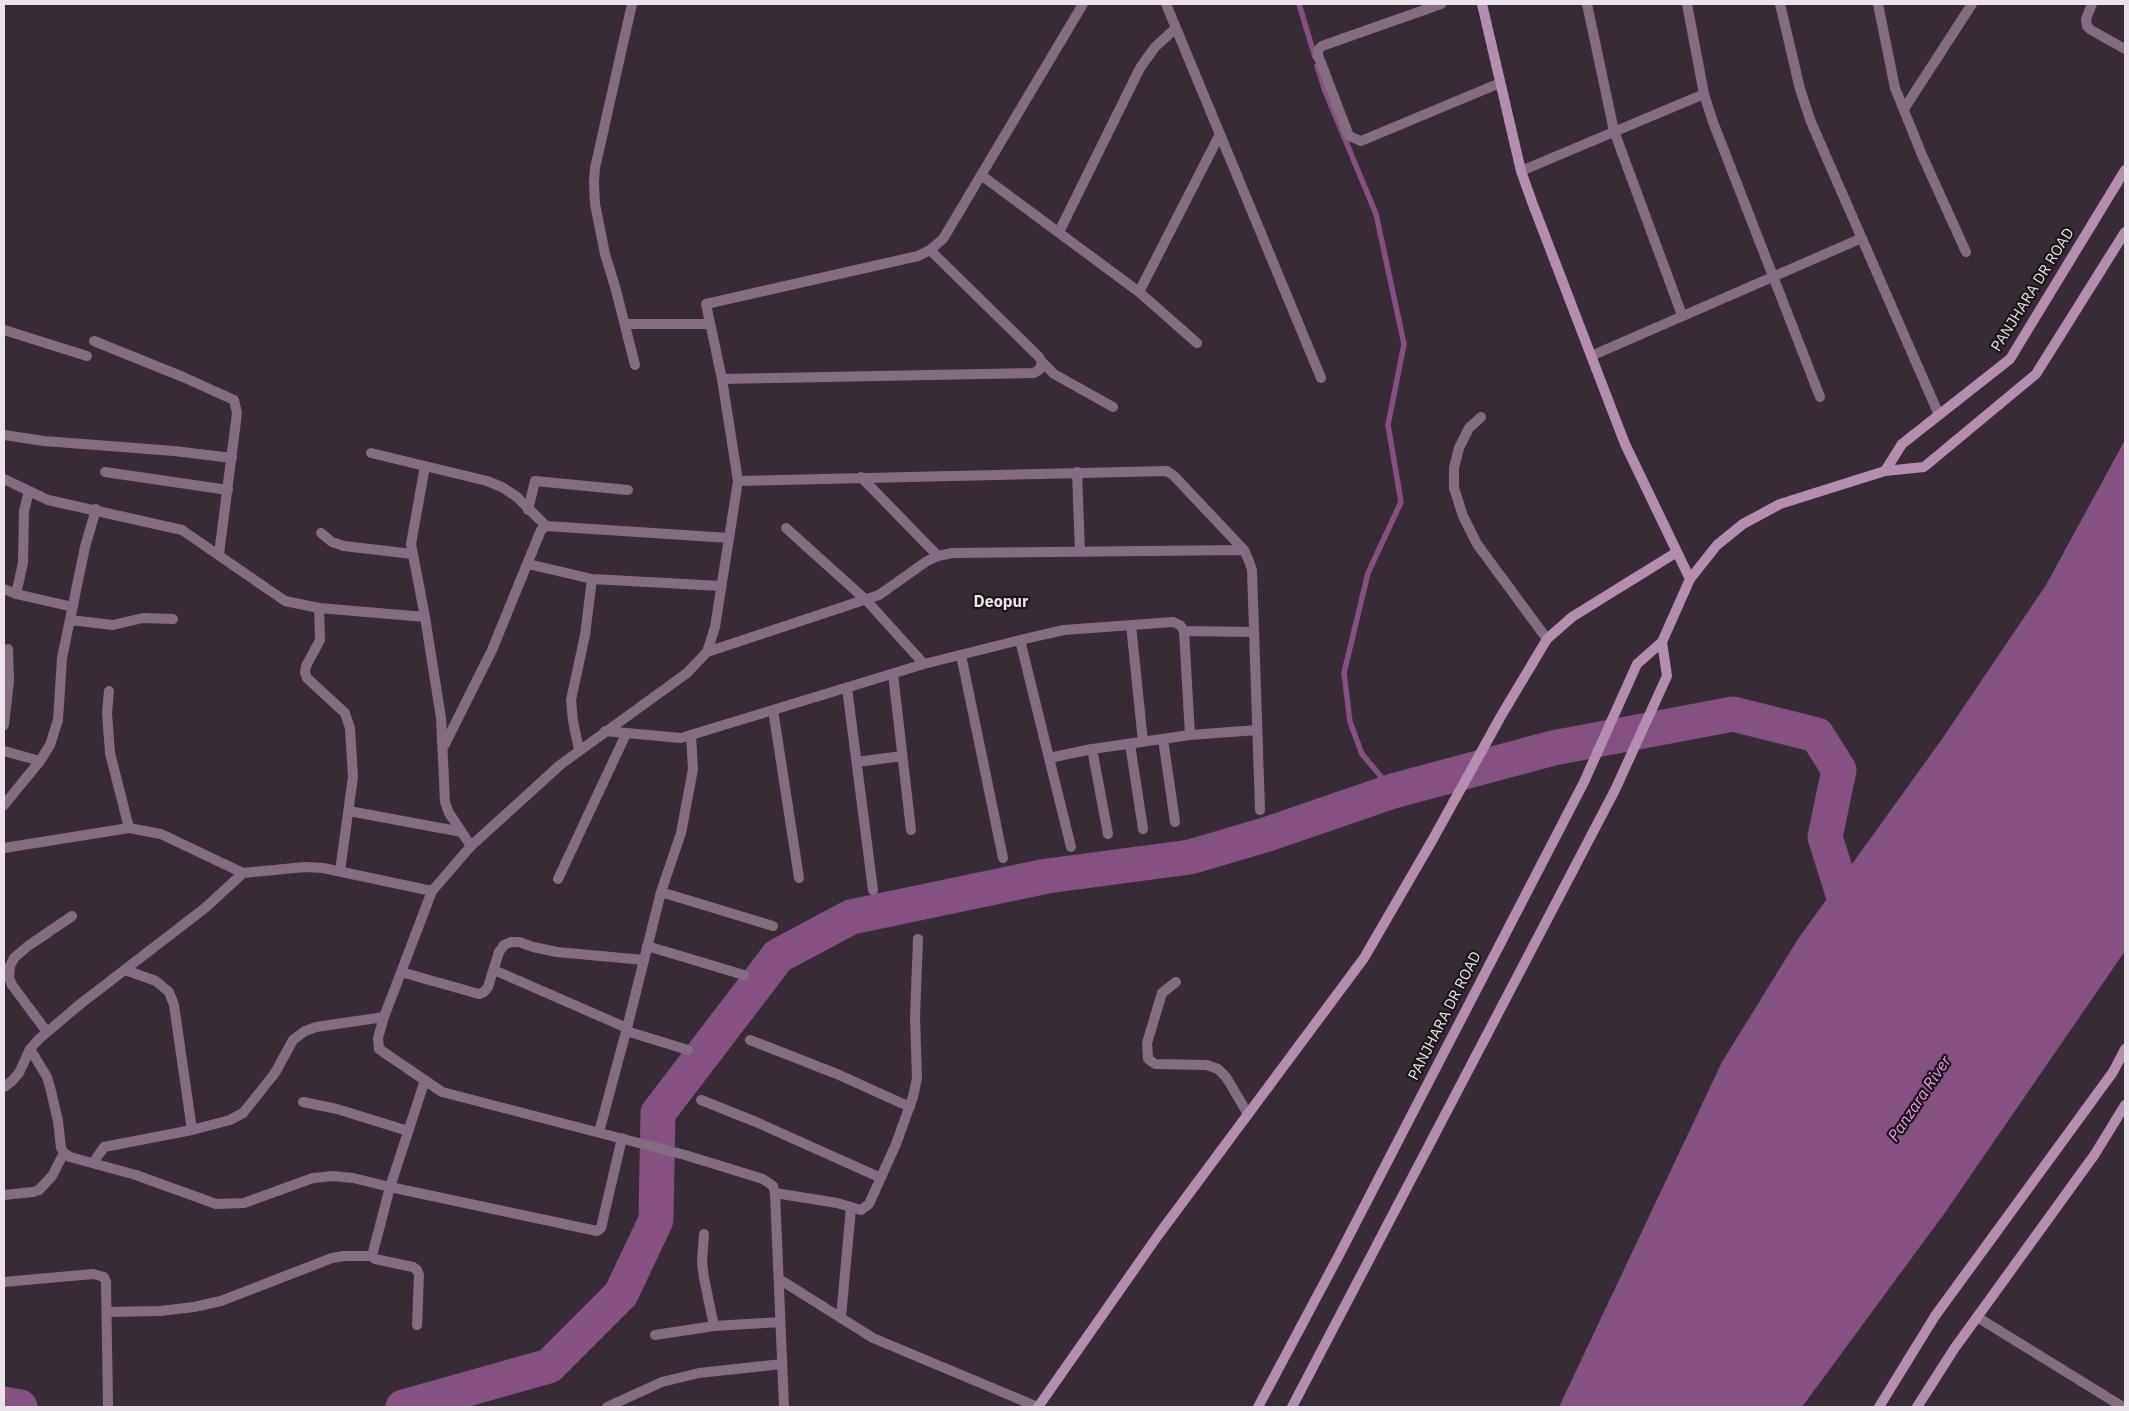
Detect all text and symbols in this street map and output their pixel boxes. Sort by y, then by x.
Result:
street label: PANJHARA DR ROAD [1988,225,2078,355]
district label: Deopur [974,592,1028,612]
street label: PANJHARA DR ROAD [1405,949,1485,1083]
water label: Panzara River [1884,1053,1956,1145]

